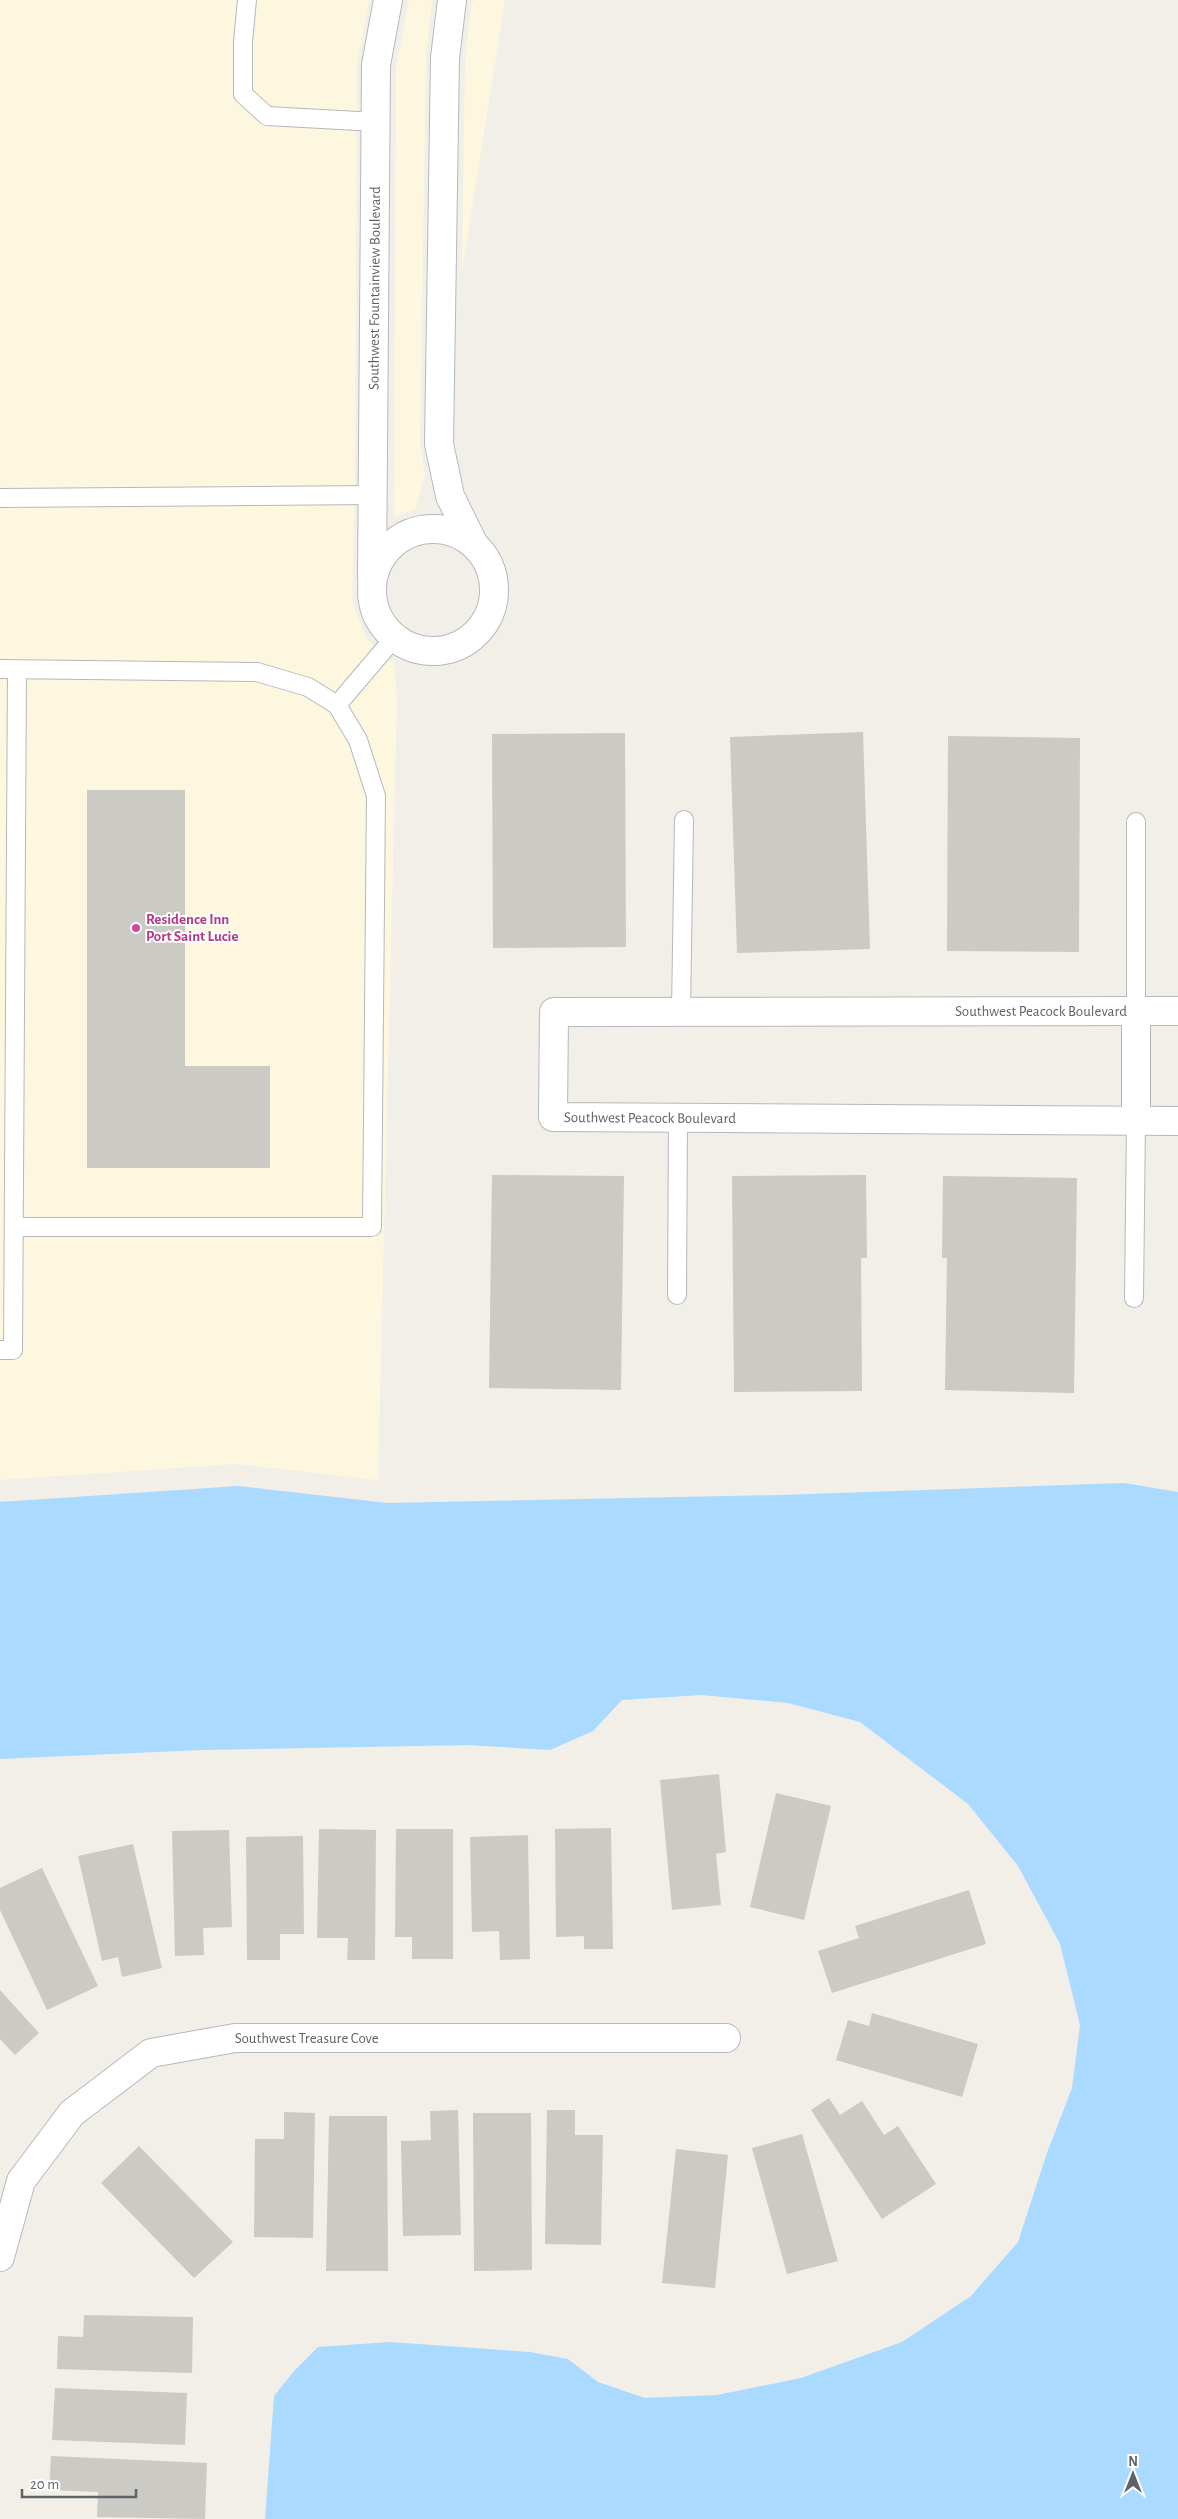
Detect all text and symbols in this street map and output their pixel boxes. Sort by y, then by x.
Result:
street label: Southwest Fountainview Boulevard [366,186,383,390]
place label: Residence Inn Port Saint Lucie [146,912,239,944]
marker: Residence Inn Port Saint Lucie [130,922,142,934]
street label: Southwest Peacock Boulevard [955,1004,1127,1019]
street label: Southwest Peacock Boulevard [564,1110,736,1126]
street label: Southwest Treasure Cove [235,2031,379,2046]
north arrow [1108,2449,1158,2499]
text: N [1128,2455,1138,2469]
scale bar [22,2466,136,2498]
text: 20 m [30,2477,59,2492]

